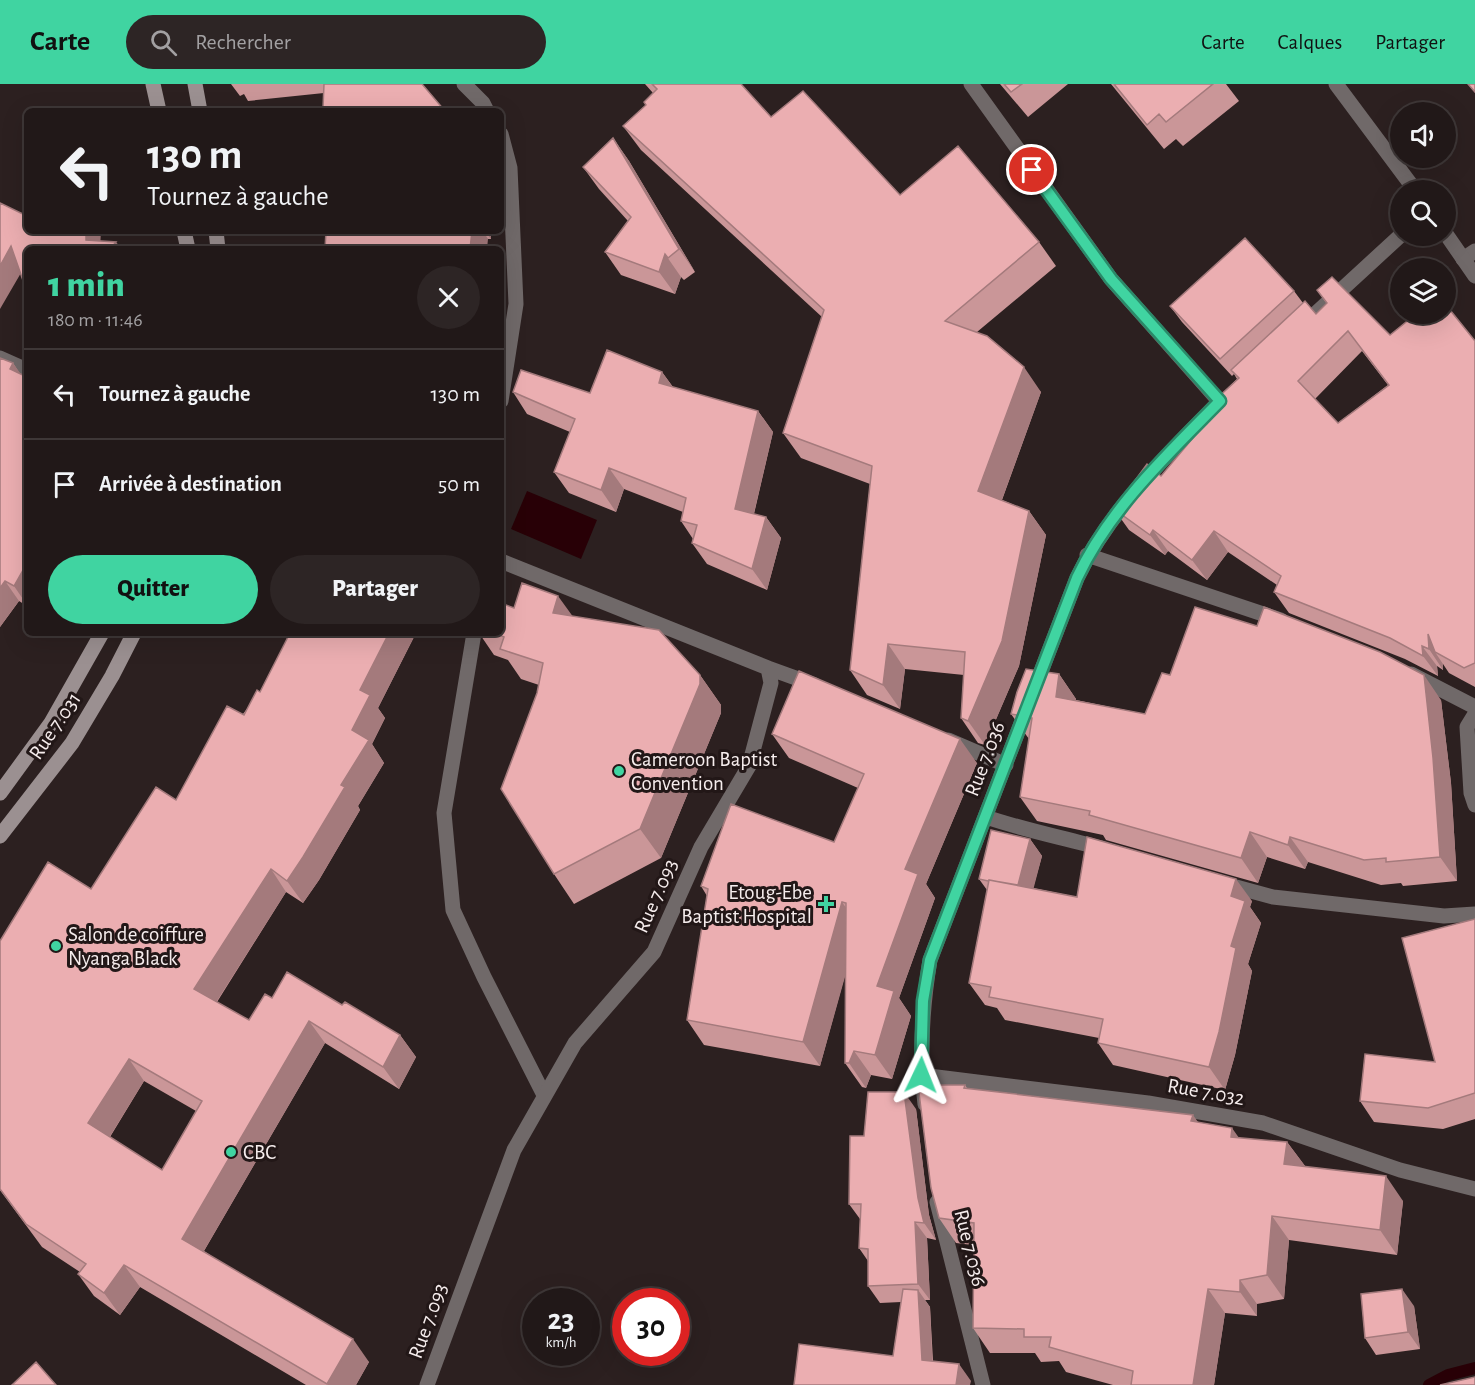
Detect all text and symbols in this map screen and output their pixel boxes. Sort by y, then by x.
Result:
search box [126,15,546,69]
icon: search [147,26,180,59]
text: Carte [30,28,90,56]
text: Rechercher [195,31,291,53]
text: Carte [1201,32,1245,53]
text: Calques [1278,32,1342,53]
text: Partager [1375,32,1445,53]
map controls [1390,102,1456,324]
button: sound [1390,102,1456,168]
icon: left [48,132,126,210]
text: 130 m [147,134,242,176]
pin [1006,144,1057,195]
icon: arrive [1015,153,1048,186]
button: search [1390,180,1456,246]
text: Tournez à gauche [147,183,329,210]
button: layers [1390,258,1456,324]
button: close [417,266,480,329]
text: 1 min [48,267,125,303]
text: 180 m · 11:46 [48,310,143,330]
icon: left [48,378,81,411]
text: Tournez à gauche [99,383,250,405]
text: 130 m [431,383,480,405]
icon: arrive [48,468,81,501]
text: Arrivée à destination [99,473,282,495]
text: 50 m [438,473,480,495]
button: Quitter [48,555,258,624]
button: Partager [270,555,480,624]
street label: Rue 7.031 [25,689,85,763]
street label: Rue 7.036 [961,719,1009,799]
place label: Cameroon Baptist Convention [631,749,778,794]
marker: Cameroon Baptist Convention [612,764,626,778]
street label: Rue 7.093 [630,856,682,936]
place label: Etoug-Ebe Baptist Hospital [681,882,812,927]
marker: Etoug-Ebe Baptist Hospital [817,895,835,913]
place label: Salon de coiffure Nyanga Black [68,924,204,969]
marker: Salon de coiffure Nyanga Black [49,939,63,953]
position arrow [889,1043,953,1107]
street label: Rue 7.032 [1166,1075,1246,1109]
place label: CBC [243,1142,276,1163]
marker: CBC [224,1145,238,1159]
street label: Rue 7.036 [950,1207,990,1289]
street label: Rue 7.093 [405,1281,451,1361]
speed limit sign: 30 [612,1288,690,1366]
text: 23 [547,1305,575,1335]
text: km/h [546,1335,576,1350]

